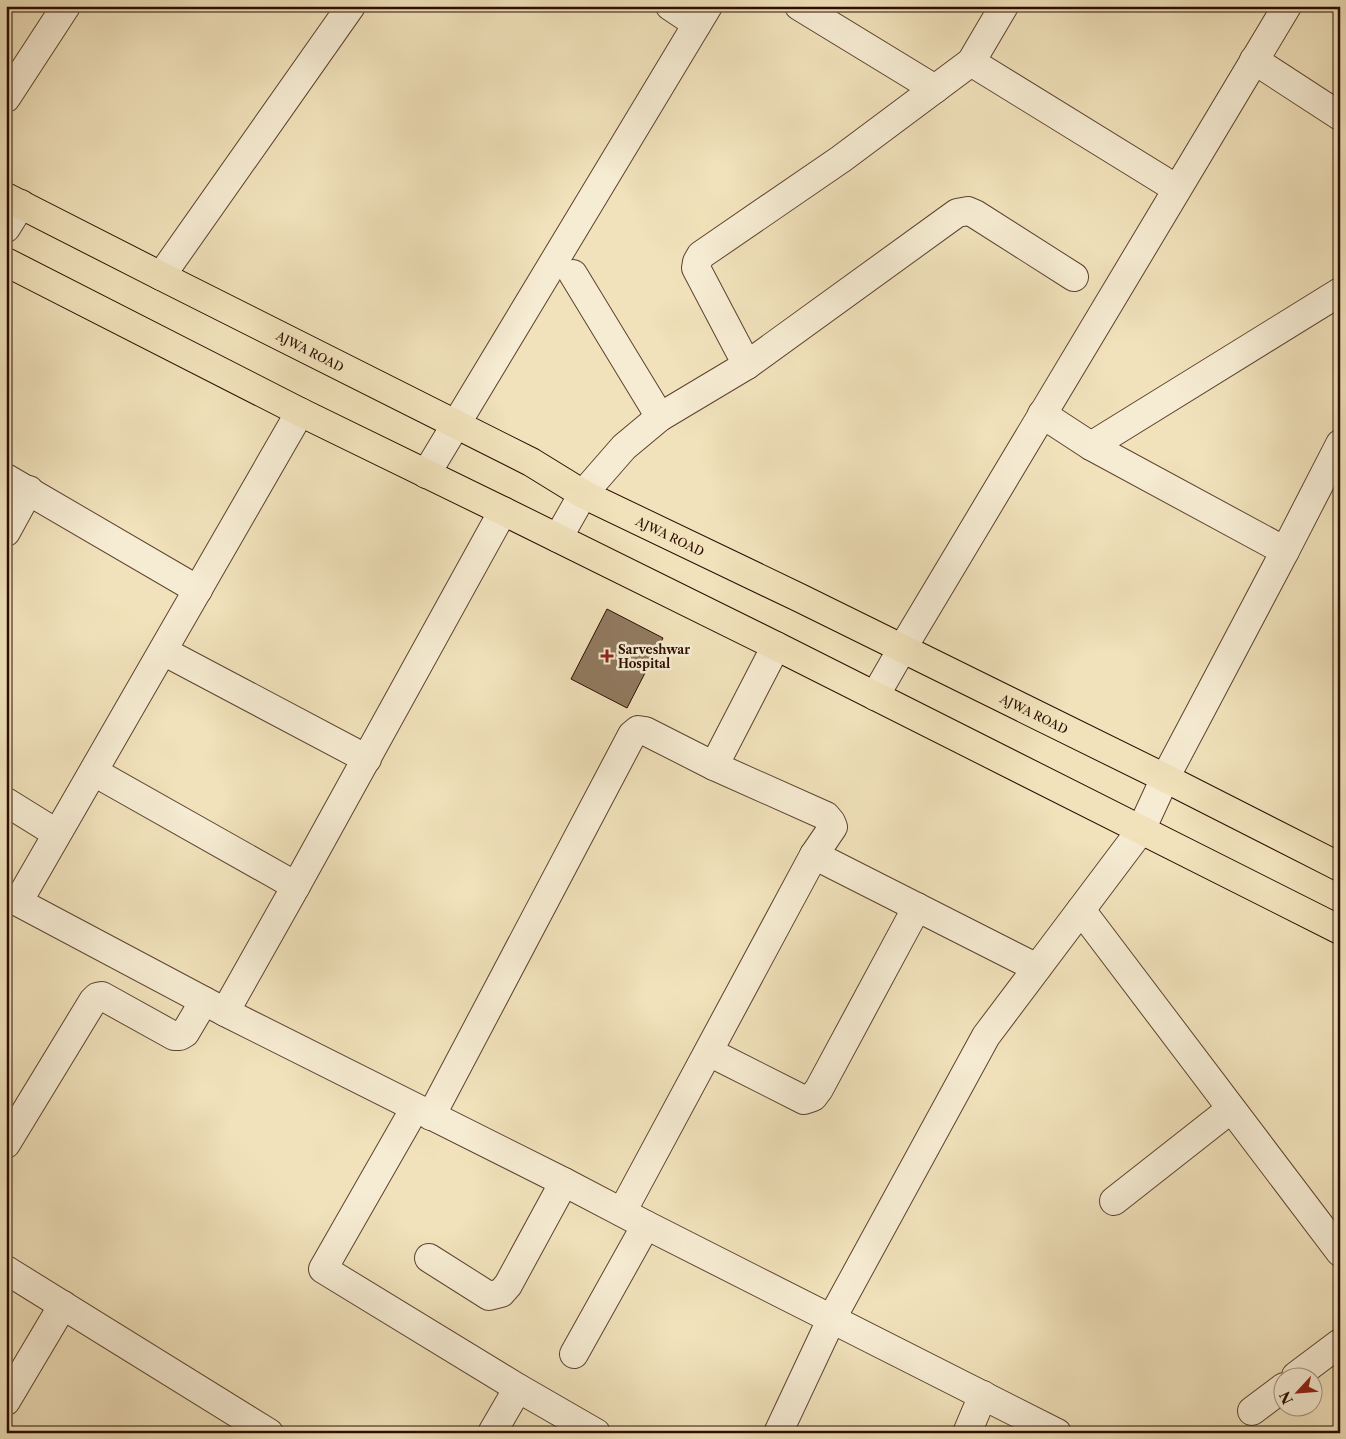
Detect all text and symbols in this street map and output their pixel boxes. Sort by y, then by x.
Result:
street label: AJWA ROAD [273,327,347,374]
street label: AJWA ROAD [633,513,707,559]
place label: Sarveshwar Hospital [618,642,690,671]
marker: Sarveshwar Hospital [600,649,614,663]
street label: AJWA ROAD [997,690,1071,737]
north arrow [1274,1366,1324,1416]
text: N [1276,1388,1297,1407]

